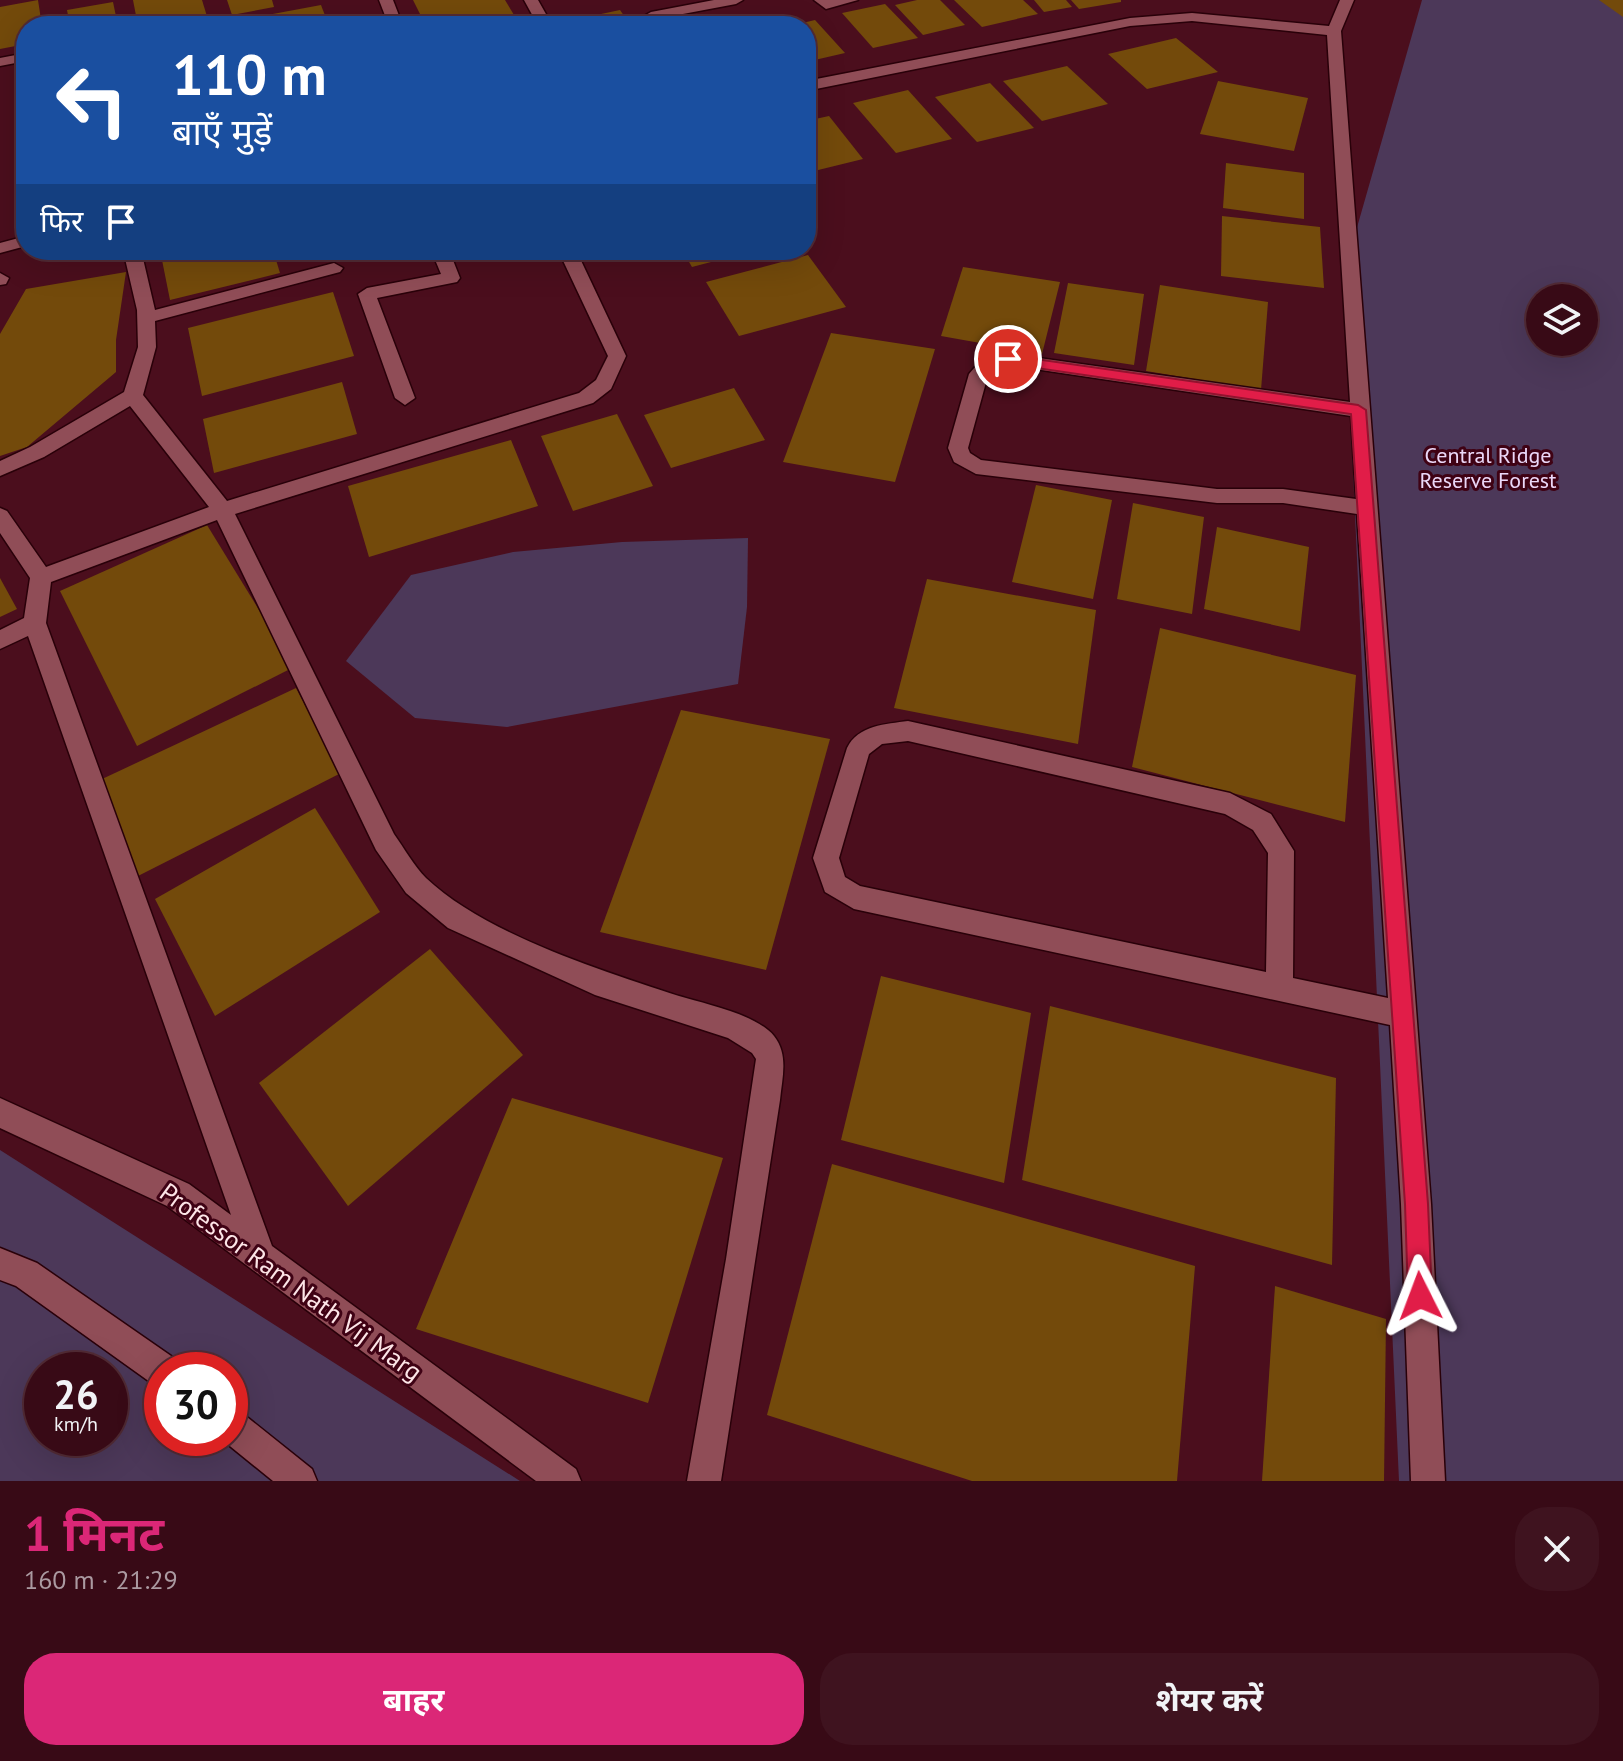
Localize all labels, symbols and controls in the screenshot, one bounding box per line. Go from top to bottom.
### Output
text: 110 m [172,38,327,110]
icon: left [40,48,144,152]
text: बाएँ मुड़ें [172,108,272,155]
icon: arrive [99,200,143,244]
text: फिर [40,201,83,240]
map controls [1526,284,1598,356]
button: layers [1526,284,1598,356]
pin [974,325,1042,393]
icon: arrive [986,337,1030,381]
park label: Central Ridge Reserve Forest [1419,441,1557,494]
street label: Professor Ram Nath Vij Marg [154,1175,429,1388]
position arrow [1378,1254,1462,1338]
speed limit sign: 30 [144,1352,248,1456]
text: 26 [53,1368,99,1420]
text: km/h [54,1411,98,1437]
text: 1 मिनट [24,1502,164,1564]
button: close [1515,1507,1599,1591]
text: 160 m · 21:29 [24,1563,178,1596]
button: बाहर [24,1653,804,1745]
button: शेयर करें [820,1653,1599,1745]

